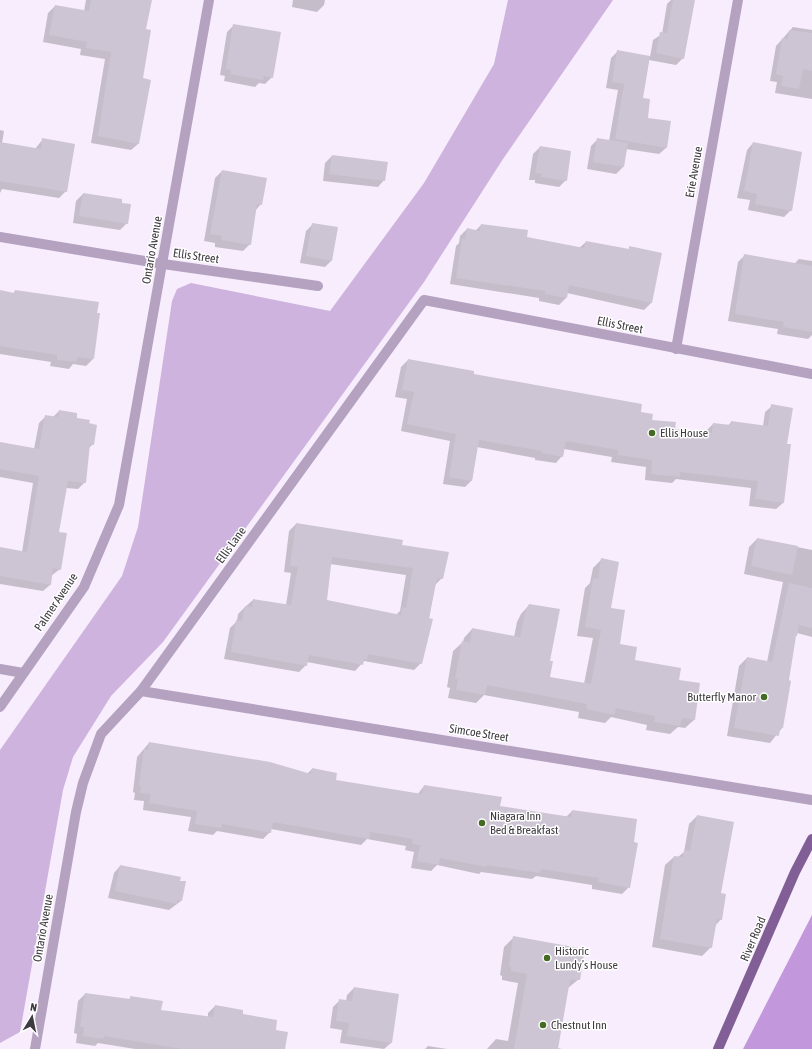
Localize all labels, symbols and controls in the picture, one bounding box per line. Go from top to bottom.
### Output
street label: Erie Avenue [683,145,705,199]
street label: Ontario Avenue [139,215,165,285]
street label: Ellis Street [172,246,221,266]
street label: Ellis Street [596,314,645,336]
place label: Ellis House [660,426,708,440]
marker: Ellis House [647,428,657,438]
street label: Ellis Lane [213,524,249,566]
street label: Palmer Avenue [31,570,81,634]
place label: Butterfly Manor [687,690,756,704]
marker: Butterfly Manor [759,692,769,702]
street label: Simcoe Street [448,721,510,745]
place label: Niagara Inn Bed & Breakfast [490,809,559,837]
marker: Niagara Inn Bed & Breakfast [477,818,487,828]
street label: Ontario Avenue [30,893,56,963]
street label: River Road [737,915,769,963]
place label: Historic Lundy’s House [555,944,618,972]
marker: Historic Lundy’s House [542,953,552,963]
north arrow [12,997,52,1037]
text: N [29,1001,38,1014]
place label: Chestnut Inn [551,1018,607,1032]
marker: Chestnut Inn [538,1020,548,1030]

